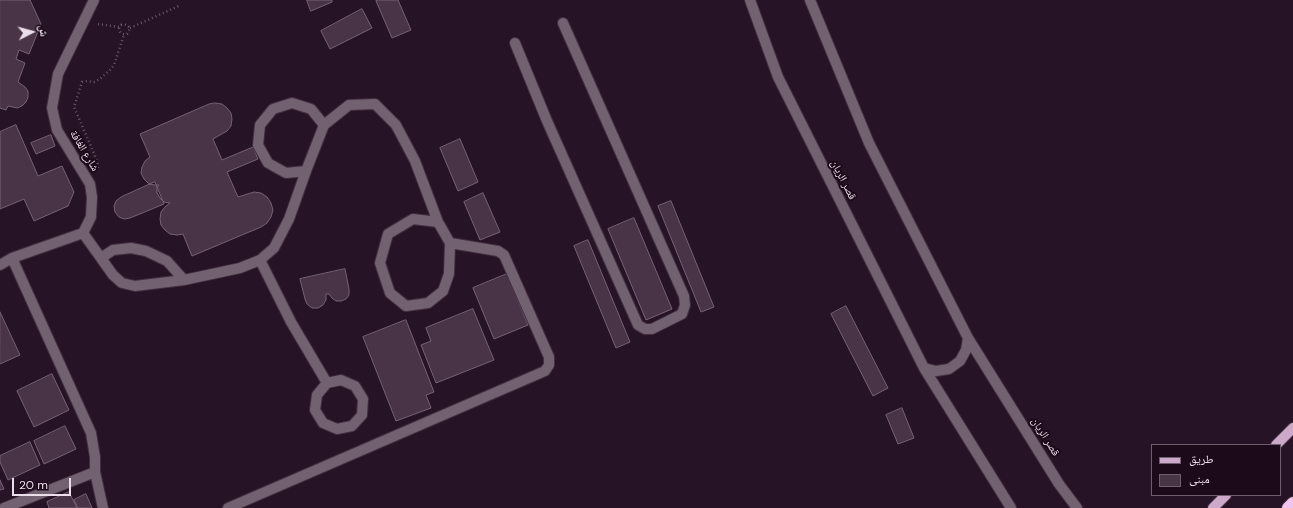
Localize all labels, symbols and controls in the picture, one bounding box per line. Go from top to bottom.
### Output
north arrow [12,12,52,52]
text: ش [36,24,52,37]
street label: شارع الغافة [67,128,101,174]
street label: قصر الريان [827,158,859,202]
street label: قصر الريان [1028,415,1062,459]
legend [1151,444,1281,496]
text: طريق [1189,451,1214,467]
scale bar [14,470,73,496]
text: مبنى [1189,471,1210,487]
text: 20 m [19,477,48,493]

